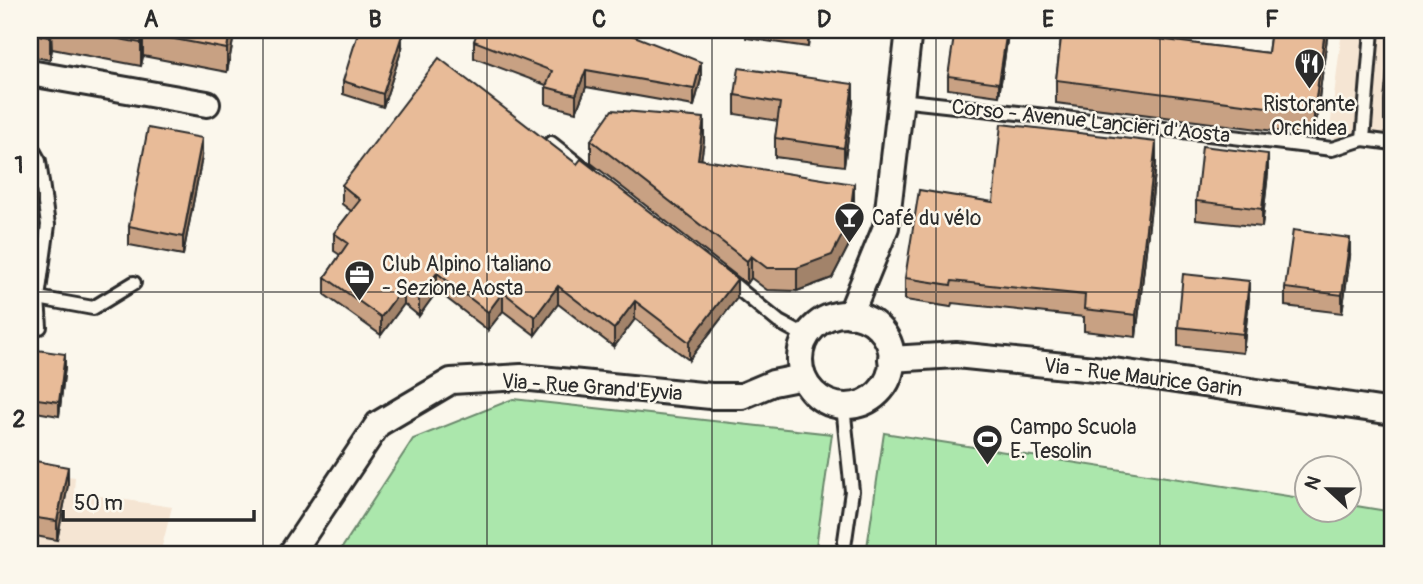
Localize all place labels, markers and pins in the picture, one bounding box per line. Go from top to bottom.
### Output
restaurant icon: Ristorante Orchidea [1292,47,1326,91]
place label: Ristorante Orchidea [1263,91,1356,142]
bar icon: Café du vélo [832,201,866,245]
place label: Café du vélo [872,205,981,232]
place label: Club Alpino Italiano - Sezione Aosta [382,251,551,302]
office icon: Club Alpino Italiano - Sezione Aosta [342,259,376,303]
place label: Campo Scuola E. Tesolin [1010,414,1137,465]
sports icon: Campo Scuola E. Tesolin [970,422,1004,466]

